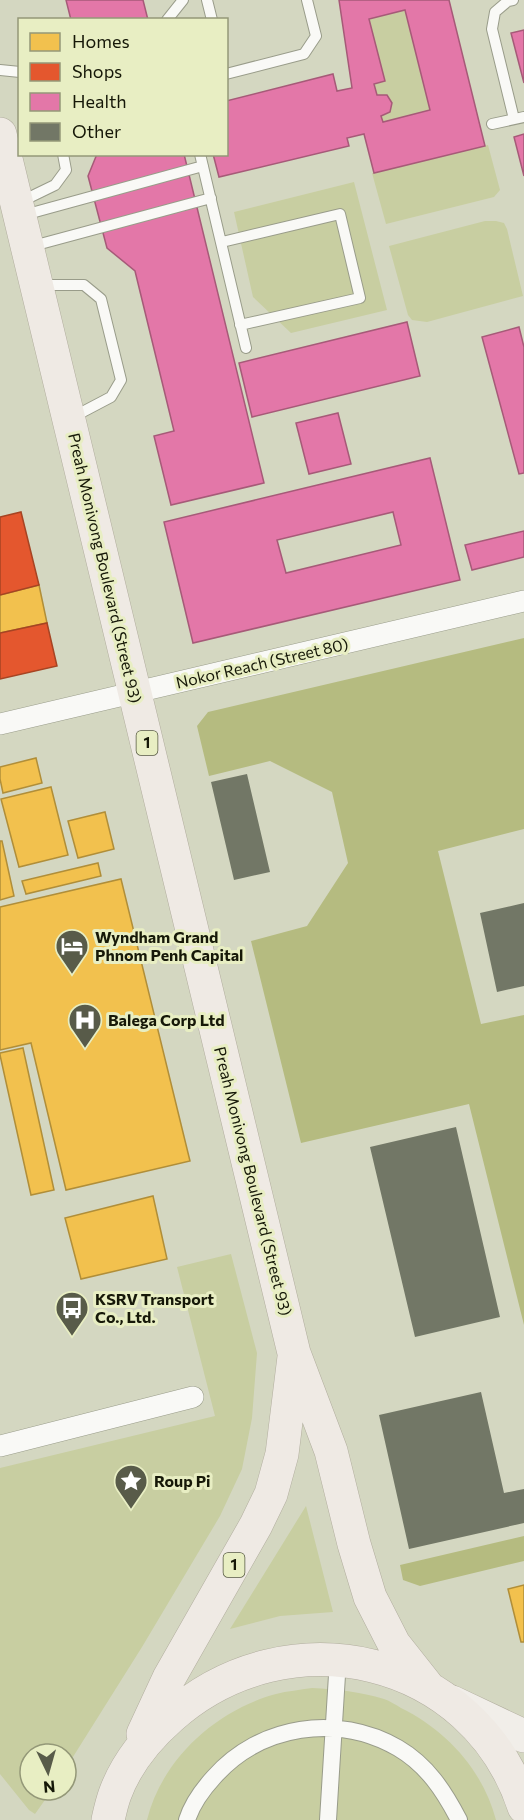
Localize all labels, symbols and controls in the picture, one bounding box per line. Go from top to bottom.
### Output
legend [18,18,228,156]
text: Homes [72,30,130,52]
text: Shops [72,60,122,82]
text: Health [72,90,127,112]
text: Other [72,120,121,142]
street label: Preah Monivong Boulevard (Street 93) [65,431,146,705]
street label: Nokor Reach (Street 80) [174,633,350,692]
road number: 1 [136,731,158,755]
place label: Wyndham Grand Phnom Penh Capital [95,927,243,964]
hotel icon: Wyndham Grand Phnom Penh Capital [54,928,90,975]
hospital icon: Balega Corp Ltd [67,1002,103,1049]
place label: Balega Corp Ltd [108,1010,225,1029]
street label: Preah Monivong Boulevard (Street 93) [211,1044,296,1317]
place label: KSRV Transport Co., Ltd. [95,1289,214,1326]
bus stop icon: KSRV Transport Co., Ltd. [54,1290,90,1337]
place icon: Roup Pi [113,1463,149,1510]
place label: Roup Pi [154,1471,211,1490]
road number: 1 [224,1553,244,1577]
north arrow [18,1742,78,1802]
text: N [43,1777,56,1797]

